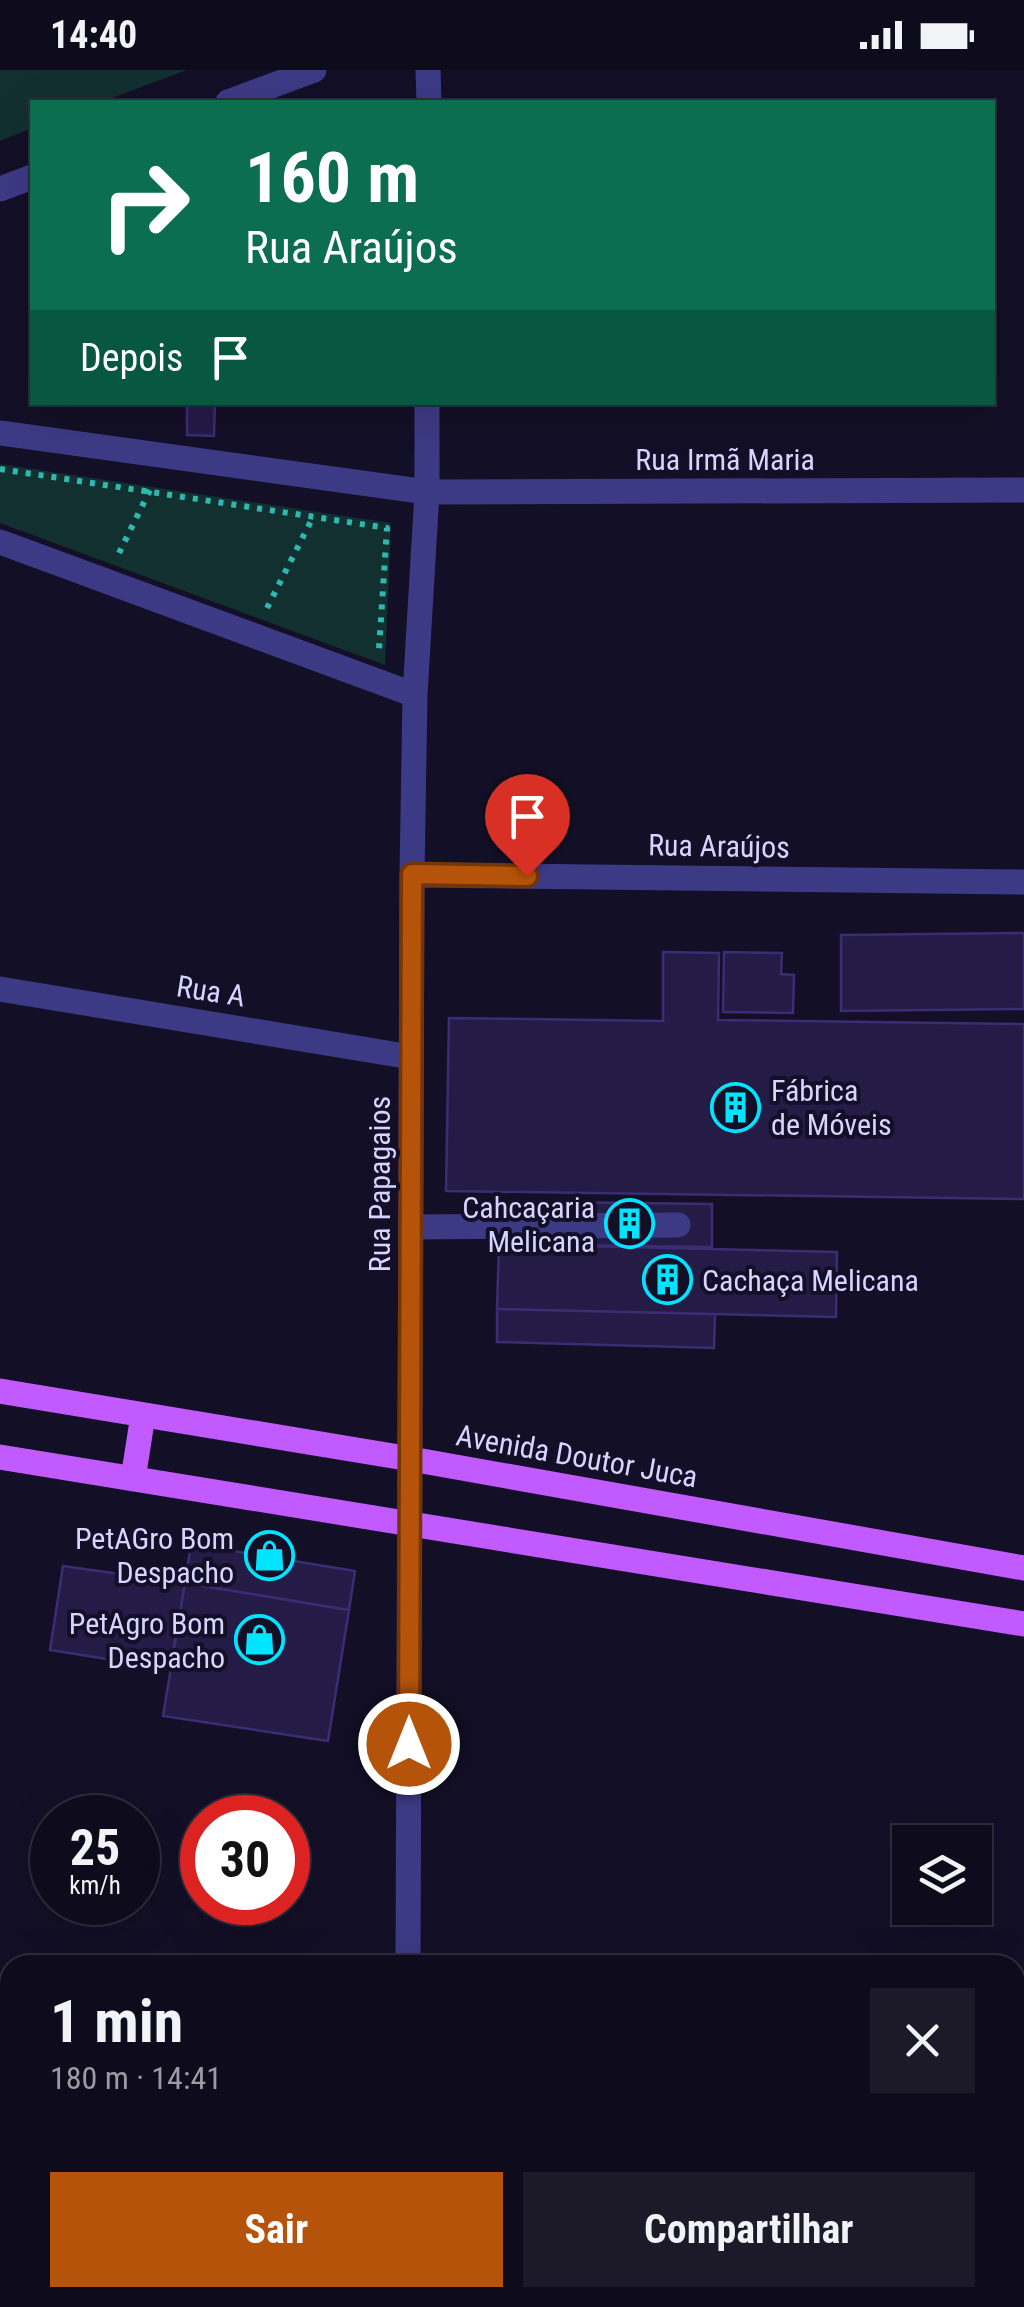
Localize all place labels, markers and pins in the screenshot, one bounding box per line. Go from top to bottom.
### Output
pin [485,774,570,877]
place label: Fábrica de Móveis [771,1073,892,1142]
building icon: Fábrica de Móveis [710,1081,762,1133]
place label: Cahcaçaria Melicana [462,1190,595,1259]
building icon: Cahcaçaria Melicana [604,1198,656,1250]
building icon: Cachaça Melicana [641,1254,693,1306]
place label: Cachaça Melicana [702,1263,919,1298]
place label: PetAGro Bom Despacho [75,1521,234,1590]
shop icon: PetAGro Bom Despacho [243,1529,295,1581]
place label: PetAgro Bom Despacho [69,1606,225,1675]
shop icon: PetAgro Bom Despacho [234,1614,286,1666]

